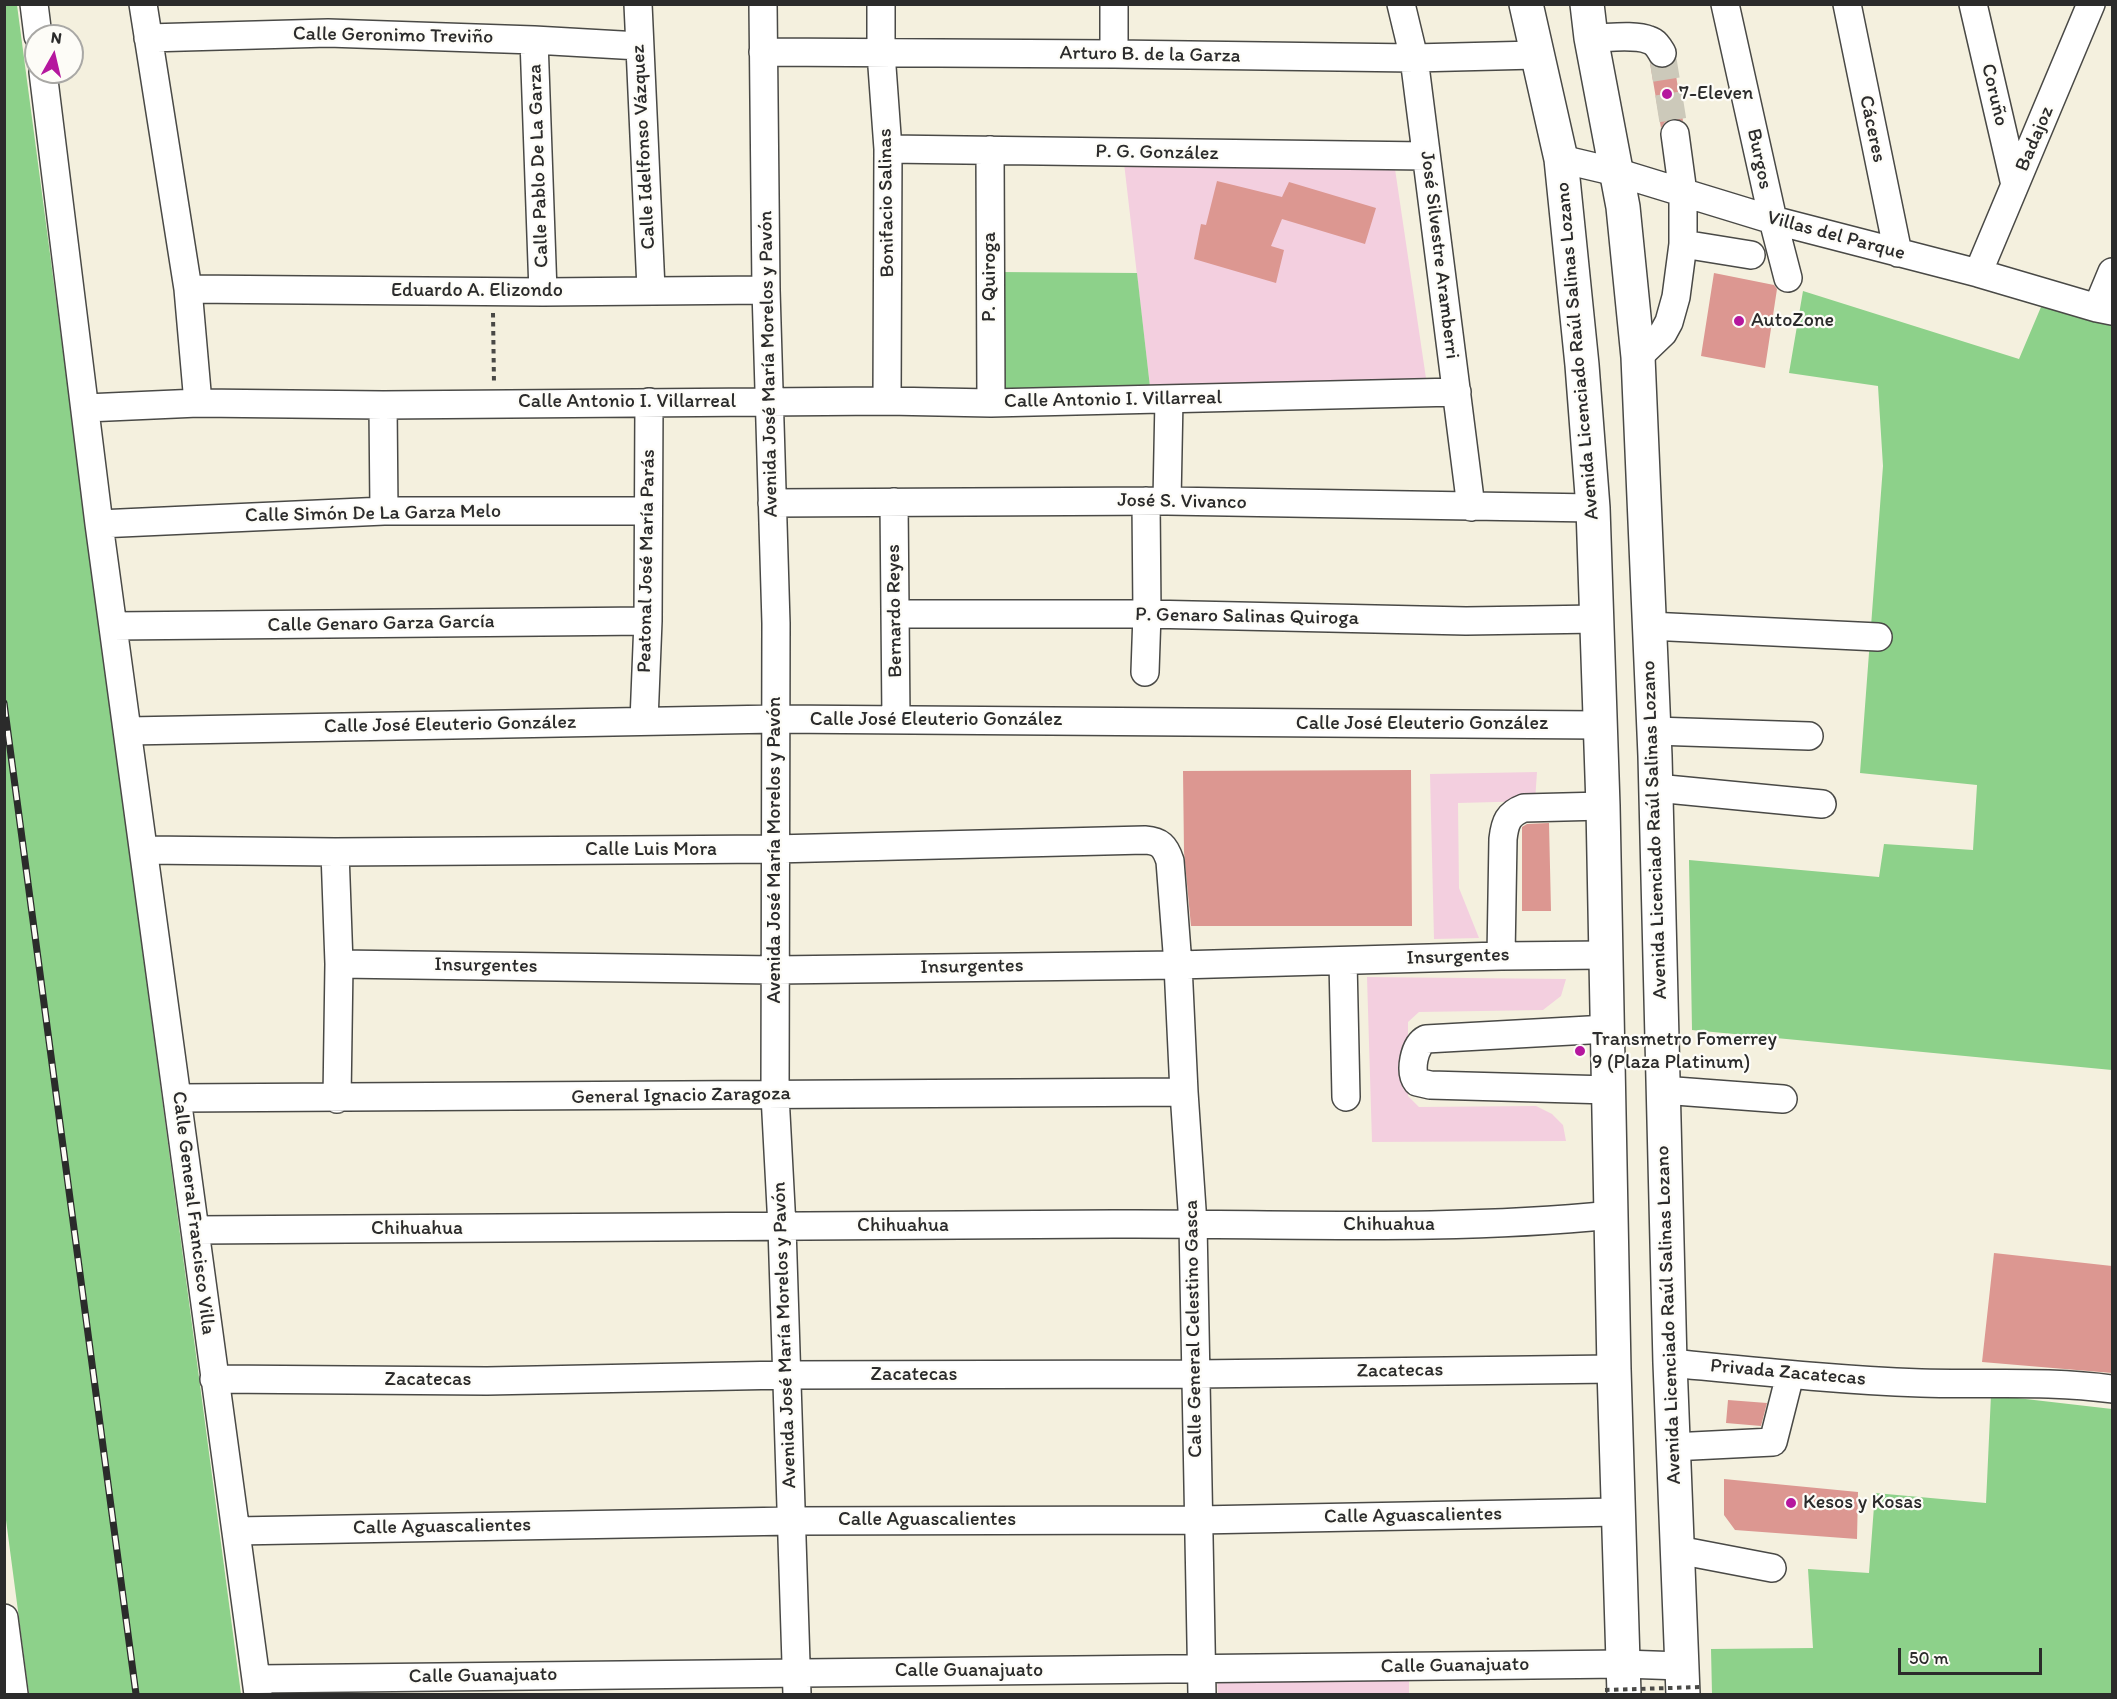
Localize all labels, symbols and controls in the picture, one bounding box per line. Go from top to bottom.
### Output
street label: Calle Geronimo Treviño [293,22,493,50]
north arrow [24,24,84,84]
text: N [50,28,63,48]
street label: Arturo B. de la Garza [1059,41,1241,69]
street label: Calle Idelfonso Vázquez [627,44,661,250]
street label: Coruño [1975,61,2013,129]
street label: Calle Pablo De La Garza [523,64,555,268]
place label: 7-Eleven [1679,82,1753,106]
marker: 7-Eleven [1660,87,1674,101]
street label: Cáceres [1853,93,1891,165]
street label: Badajoz [2011,103,2059,175]
street label: Burgos [1741,127,1777,191]
street label: Bonifacio Salinas [874,128,900,278]
street label: P. G. González [1095,140,1219,166]
street label: José Silvestre Aramberri [1414,150,1464,360]
street label: Avenida Licenciado Raúl Salinas Lozano [1551,181,1605,521]
street label: Villas del Parque [1764,206,1908,266]
street label: Avenida José María Morelos y Pavón [754,210,784,518]
street label: P. Quiroga [978,232,1002,322]
street label: Eduardo A. Elizondo [391,279,563,303]
place label: AutoZone [1751,309,1834,333]
marker: AutoZone [1732,314,1746,328]
street label: Calle Antonio I. Villarreal [1004,386,1222,414]
street label: Calle Antonio I. Villarreal [518,390,736,414]
street label: Peatonal José María Parás [633,449,661,673]
street label: José S. Vivanco [1117,489,1247,515]
street label: Calle Simón De La Garza Melo [245,500,501,528]
street label: Bernardo Reyes [882,544,908,678]
street label: P. Genaro Salinas Quiroga [1135,603,1359,631]
street label: Calle Genaro Garza García [267,610,495,638]
street label: Avenida Licenciado Raúl Salinas Lozano [1637,660,1673,1000]
street label: Avenida José María Morelos y Pavón [763,697,787,1003]
street label: Calle José Eleuterio González [810,708,1062,732]
street label: Calle José Eleuterio González [324,711,576,739]
street label: Calle José Eleuterio González [1296,712,1548,736]
street label: Calle Luis Mora [585,838,717,862]
street label: Insurgentes [1406,943,1510,971]
street label: Insurgentes [434,953,538,979]
street label: Insurgentes [920,954,1024,980]
place label: Transmetro Fomerrey 9 (Plaza Platinum) [1592,1028,1777,1075]
marker: Transmetro Fomerrey 9 (Plaza Platinum) [1573,1044,1587,1058]
street label: General Ignacio Zaragoza [571,1082,791,1110]
street label: Calle General Francisco Villa [166,1090,220,1336]
street label: Avenida Licenciado Raúl Salinas Lozano [1651,1145,1687,1485]
street label: Avenida José María Morelos y Pavón [768,1181,802,1489]
street label: Calle General Celestino Gasca [1180,1200,1208,1458]
street label: Chihuahua [1343,1213,1435,1237]
street label: Chihuahua [857,1214,949,1238]
street label: Chihuahua [371,1217,463,1241]
street label: Privada Zacatecas [1709,1354,1867,1392]
street label: Zacatecas [1356,1358,1444,1384]
street label: Zacatecas [871,1363,957,1387]
street label: Zacatecas [385,1368,471,1392]
place label: Kesos y Kosas [1803,1491,1922,1515]
marker: Kesos y Kosas [1784,1496,1798,1510]
street label: Calle Aguascalientes [1324,1502,1502,1530]
street label: Calle Aguascalientes [838,1508,1016,1532]
street label: Calle Aguascalientes [353,1513,531,1541]
scale bar [1901,1636,2045,1674]
text: 50 m [1909,1647,1949,1669]
street label: Calle Guanajuato [1381,1653,1529,1679]
street label: Calle Guanajuato [895,1659,1043,1683]
street label: Calle Guanajuato [409,1663,557,1689]

